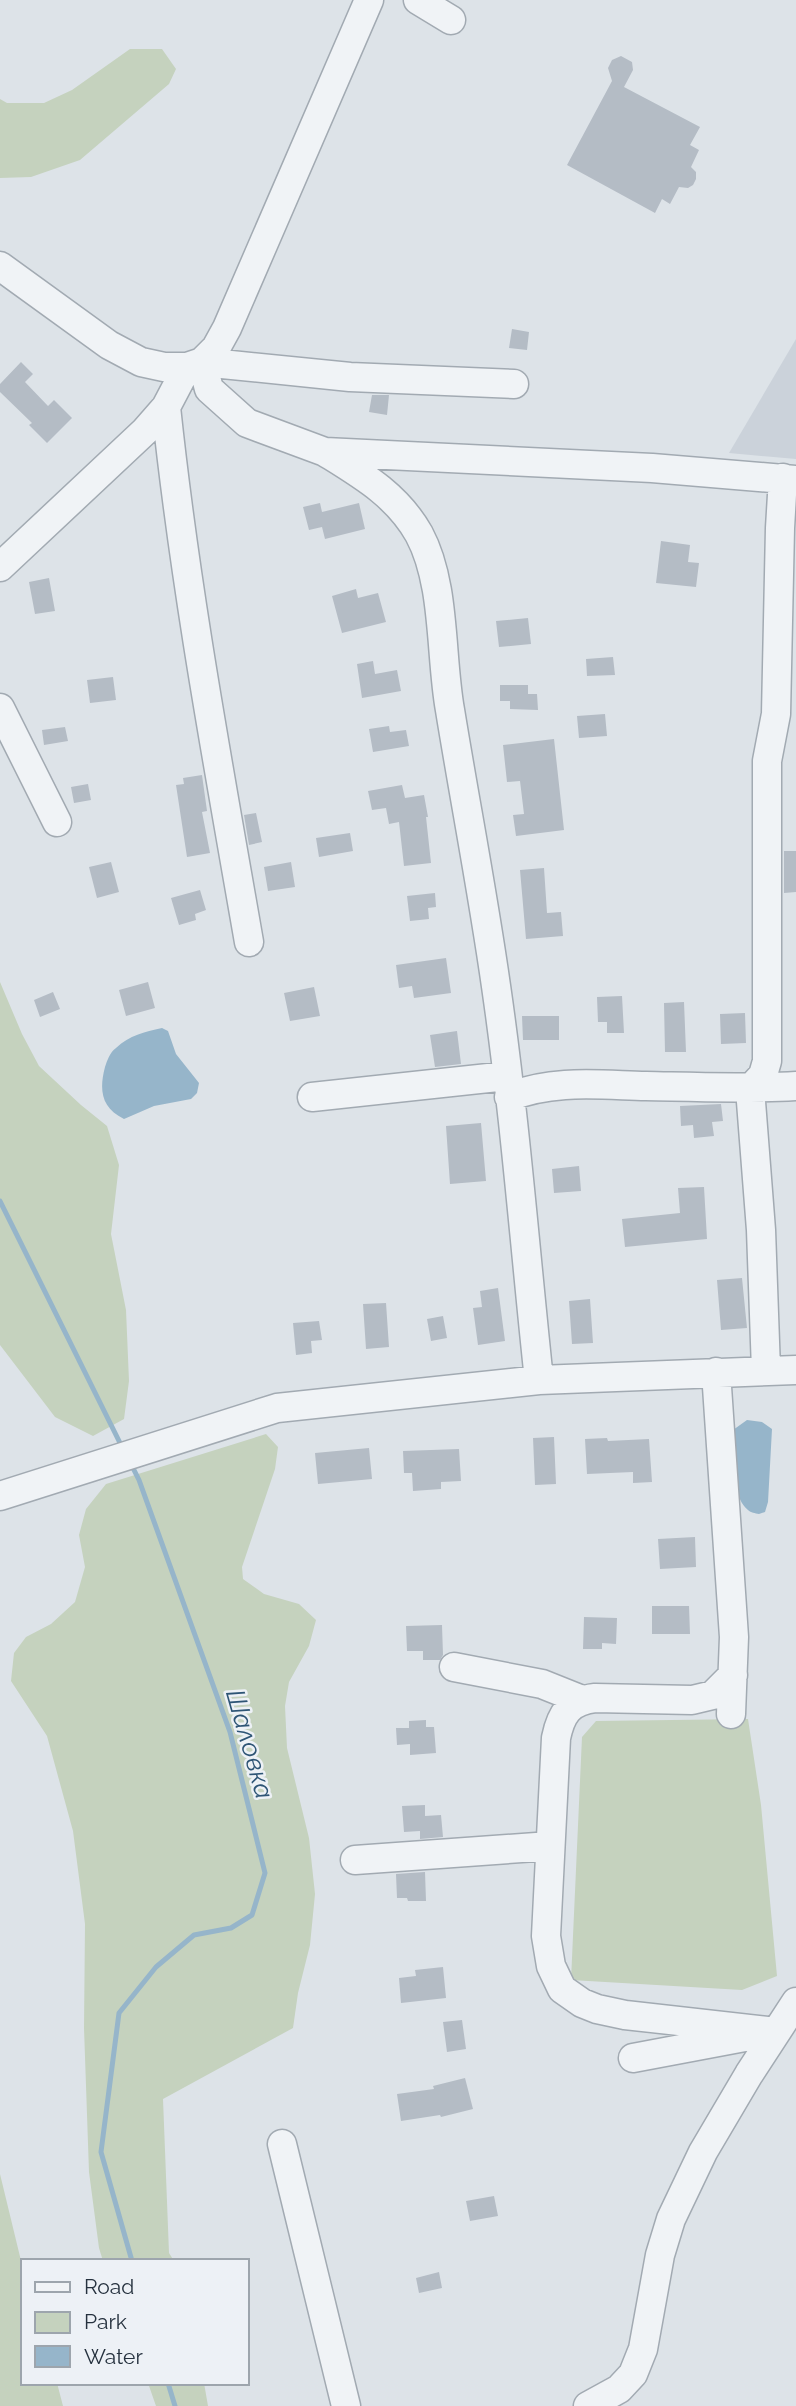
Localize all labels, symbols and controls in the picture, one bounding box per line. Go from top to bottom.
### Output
water label: Шаловка [220,1686,280,1802]
legend [21,2259,248,2385]
text: Road [84,2274,134,2299]
text: Park [84,2309,127,2334]
text: Water [84,2344,143,2369]

